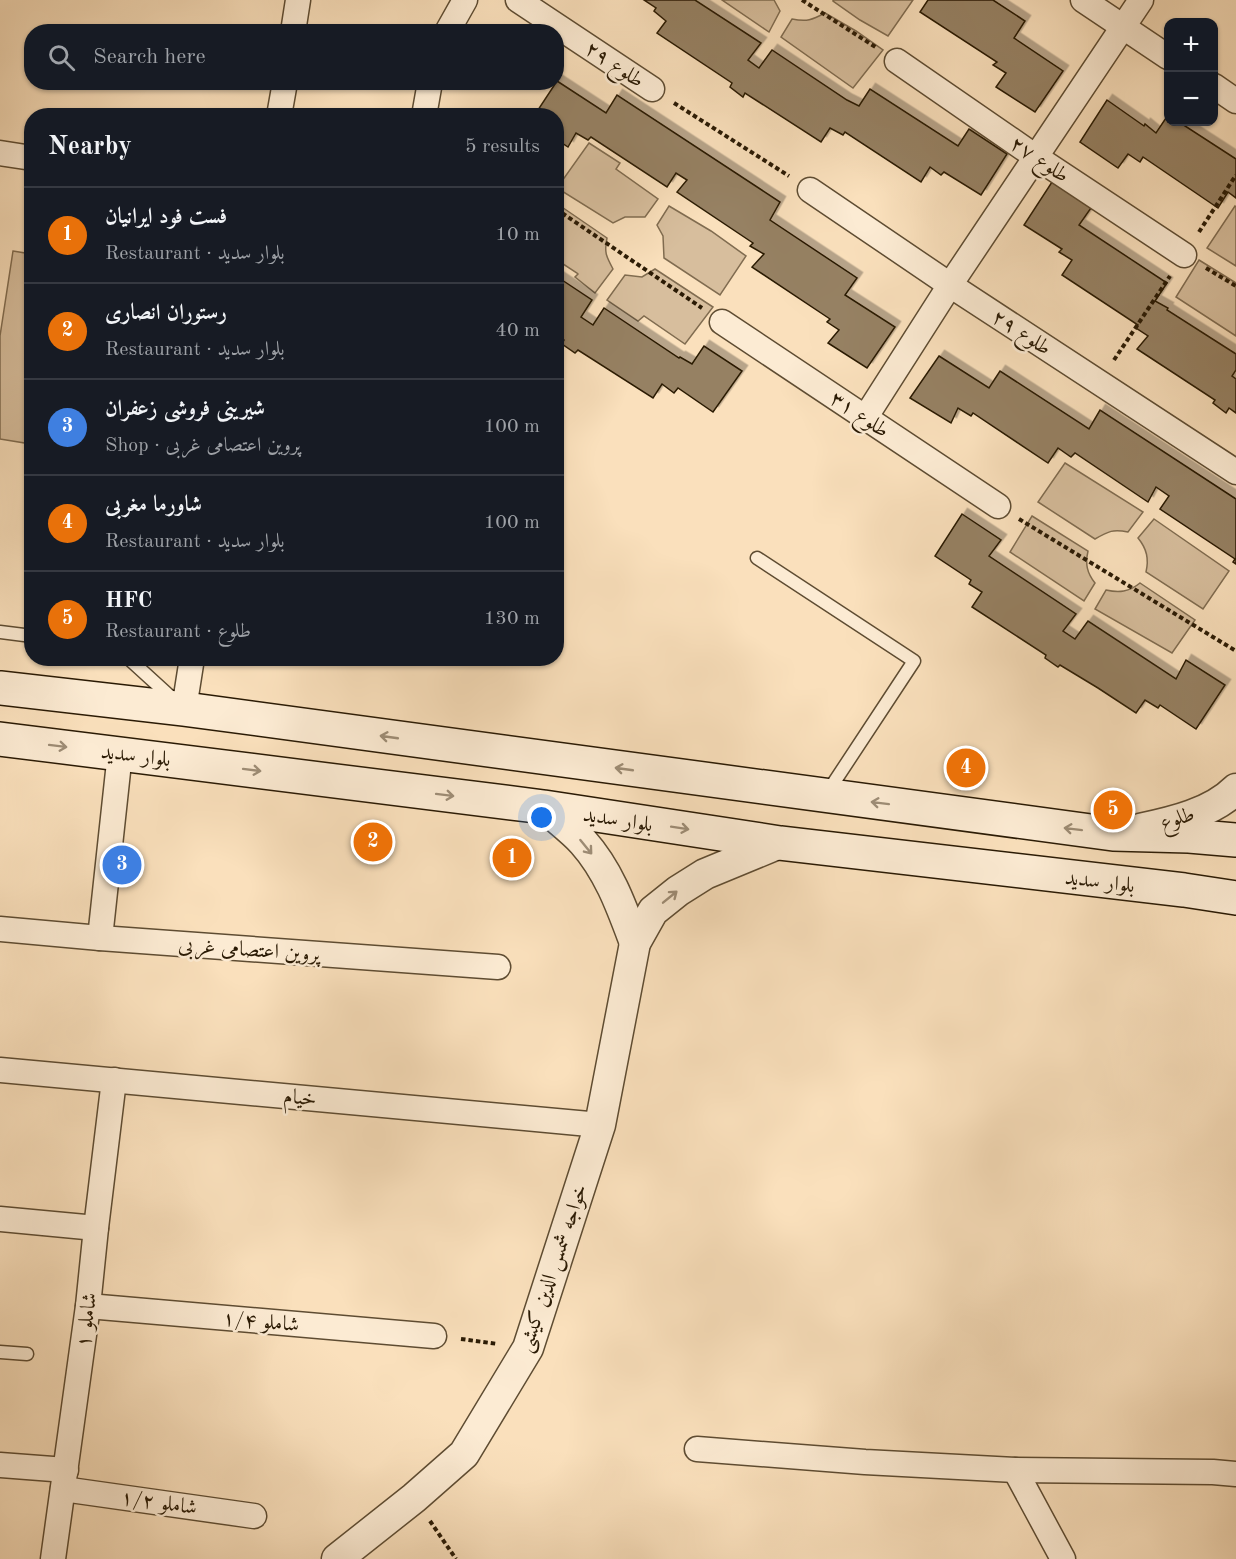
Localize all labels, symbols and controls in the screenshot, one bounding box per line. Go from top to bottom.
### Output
map controls [1164,18,1218,126]
button: + [1164,18,1218,72]
search box [24,24,564,90]
street label: طلوع ۲۹ [578,38,647,97]
icon: search [45,41,78,74]
text: Search here [93,46,206,68]
button: − [1164,72,1218,126]
street label: طلوع ۲۷ [1003,133,1072,192]
text: Nearby [48,134,132,160]
text: 5 results [465,137,540,157]
text: فست فود ایرانیان [105,206,227,228]
text: 1 [62,225,73,245]
text: 10 m [495,225,540,245]
text: Restaurant · بلوار سدید [105,244,284,264]
text: رستوران انصاری [105,302,227,324]
street label: طلوع ۲۹ [985,307,1054,365]
text: 2 [62,321,73,341]
text: 40 m [495,321,540,341]
text: Restaurant · بلوار سدید [105,340,284,360]
street label: طلوع ۳۱ [823,388,892,447]
text: شیرینی فروشی زعفران [105,398,265,420]
text: 3 [62,417,73,437]
text: 100 m [484,417,540,437]
text: Shop · پروین اعتصامی غربی [105,436,300,456]
text: شاورما مغربی [105,494,202,516]
text: 4 [62,513,73,533]
text: 100 m [484,513,540,533]
text: Restaurant · بلوار سدید [105,532,284,552]
text: HFC [105,590,152,612]
text: 5 [62,609,73,629]
text: 130 m [484,609,540,629]
text: Restaurant · طلوع [105,622,251,642]
one-way arrow [380,731,400,742]
one-way arrow [48,740,68,751]
street label: بلوار سدید [100,742,172,772]
pin: 4 [946,746,986,790]
one-way arrow [615,763,634,774]
one-way arrow [241,764,261,775]
pin: 5 [1094,788,1132,832]
one-way arrow [435,789,454,800]
one-way arrow [870,798,890,809]
your location [527,803,556,832]
street label: طلوع [1157,804,1199,841]
street label: بلوار سدید [581,805,654,837]
pin: 2 [354,820,392,864]
one-way arrow [669,823,689,834]
one-way arrow [1064,823,1083,834]
pin: 1 [492,836,532,880]
one-way arrow [580,839,593,855]
pin: 3 [102,842,142,888]
street label: بلوار سدید [1064,868,1136,898]
one-way arrow [662,891,678,904]
street label: پروین اعتصامی غربی [177,935,323,969]
street label: خیام [282,1087,317,1116]
street label: خواجه شمس الدين كيشی [515,1182,595,1356]
street label: شاملو ۱ [74,1292,102,1349]
street label: شاملو ۱/۴ [222,1309,300,1337]
street label: شاملو ۱/۲ [119,1488,198,1520]

